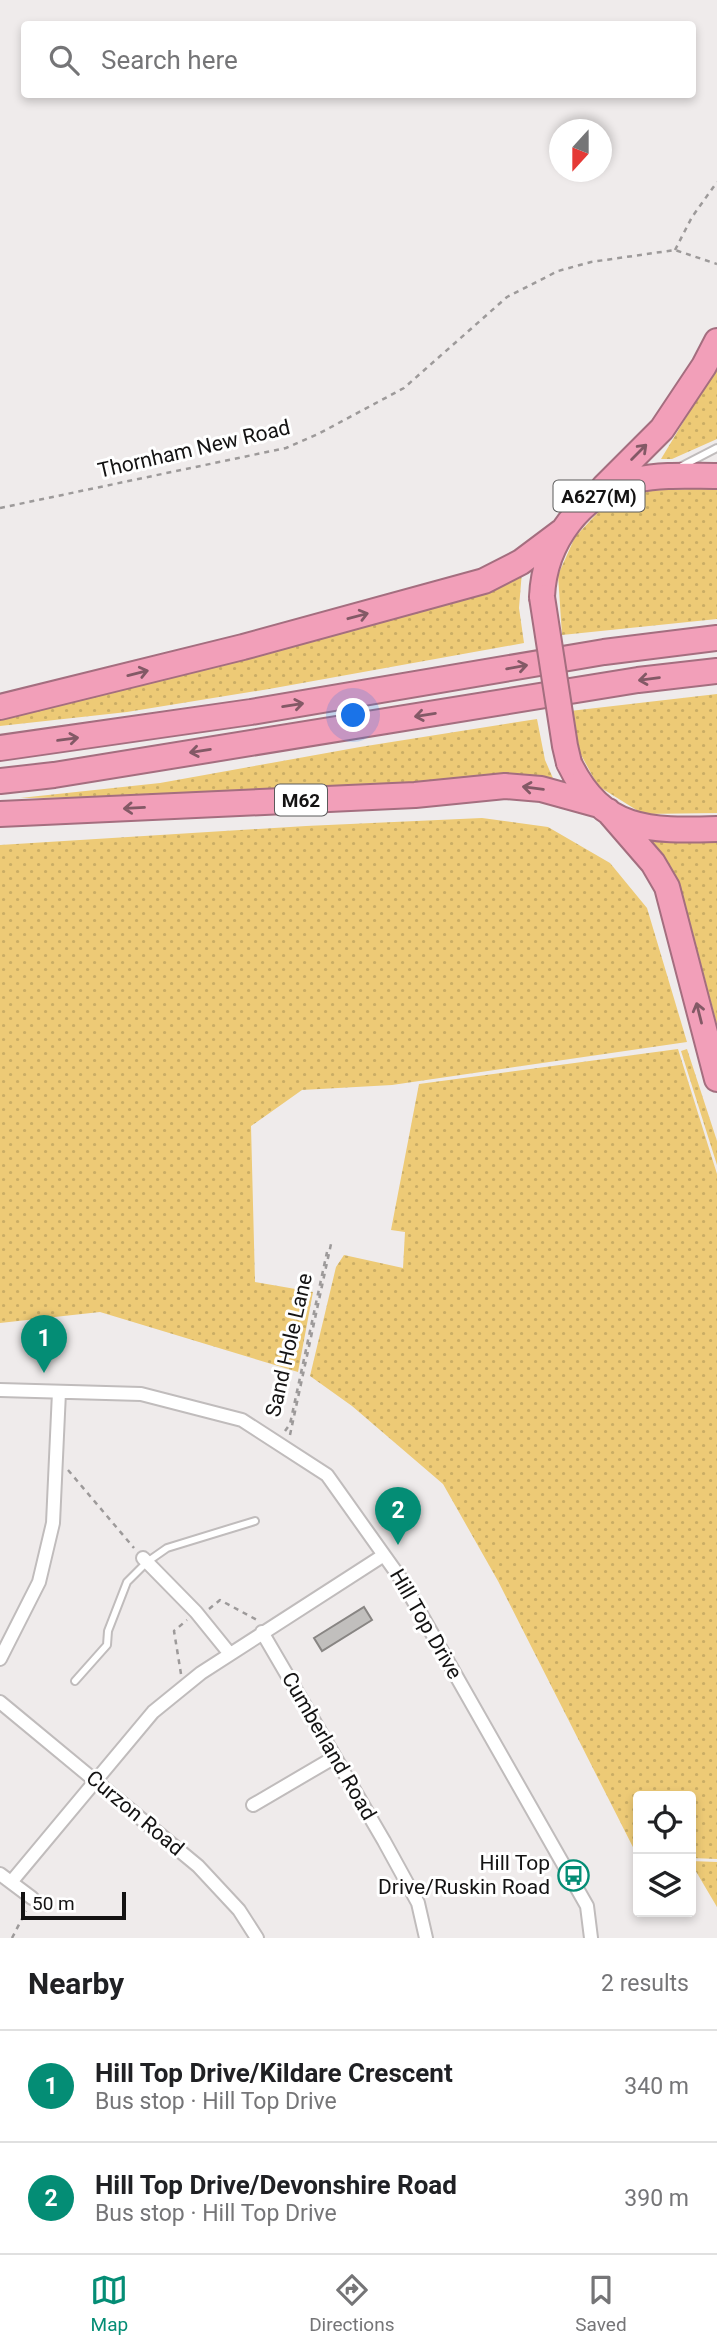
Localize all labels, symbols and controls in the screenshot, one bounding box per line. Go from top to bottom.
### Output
search box [21,21,696,98]
icon: search [45,41,83,79]
text: Search here [101,45,238,75]
north arrow [549,119,612,182]
street label: Thornham New Road [95,415,293,483]
one-way arrow [631,444,648,461]
road number: A627(M) [554,481,644,512]
one-way arrow [347,608,369,621]
one-way arrow [505,660,528,673]
one-way arrow [126,666,149,679]
one-way arrow [638,672,661,685]
one-way arrow [281,698,304,711]
your location [336,698,370,732]
one-way arrow [414,709,436,722]
one-way arrow [56,732,79,745]
one-way arrow [189,745,212,758]
one-way arrow [522,782,544,795]
road number: M62 [275,785,327,816]
one-way arrow [123,801,146,814]
one-way arrow [692,1002,705,1025]
street label: Sand Hole Lane [261,1271,317,1419]
pin: 1 [21,1315,67,1373]
pin: 2 [375,1487,421,1545]
street label: Hill Top Drive [385,1565,467,1683]
street label: Cumberland Road [277,1668,381,1824]
street label: Curzon Road [81,1765,189,1861]
map controls [633,1791,696,1917]
button: locate [633,1791,696,1854]
place label: Hill Top Drive/Ruskin Road [378,1851,550,1899]
button: layers [633,1854,696,1917]
bus stop icon: Hill Top Drive/Ruskin Road [556,1858,590,1892]
scale bar [21,1889,126,1921]
text: 50 m [32,1892,75,1915]
text: Nearby [28,1966,124,2001]
text: 2 results [601,1970,689,1997]
text: Hill Top Drive/Kildare Crescent [95,2058,453,2088]
text: 1 [44,2073,58,2100]
text: 340 m [624,2073,689,2100]
text: Bus stop · Hill Top Drive [95,2088,337,2115]
text: Hill Top Drive/Devonshire Road [95,2170,457,2200]
text: 2 [44,2185,58,2212]
text: 390 m [624,2185,689,2212]
text: Bus stop · Hill Top Drive [95,2200,337,2227]
tab: Map [90,2271,128,2336]
tab: Directions [309,2271,394,2336]
tab: Saved [575,2271,627,2336]

